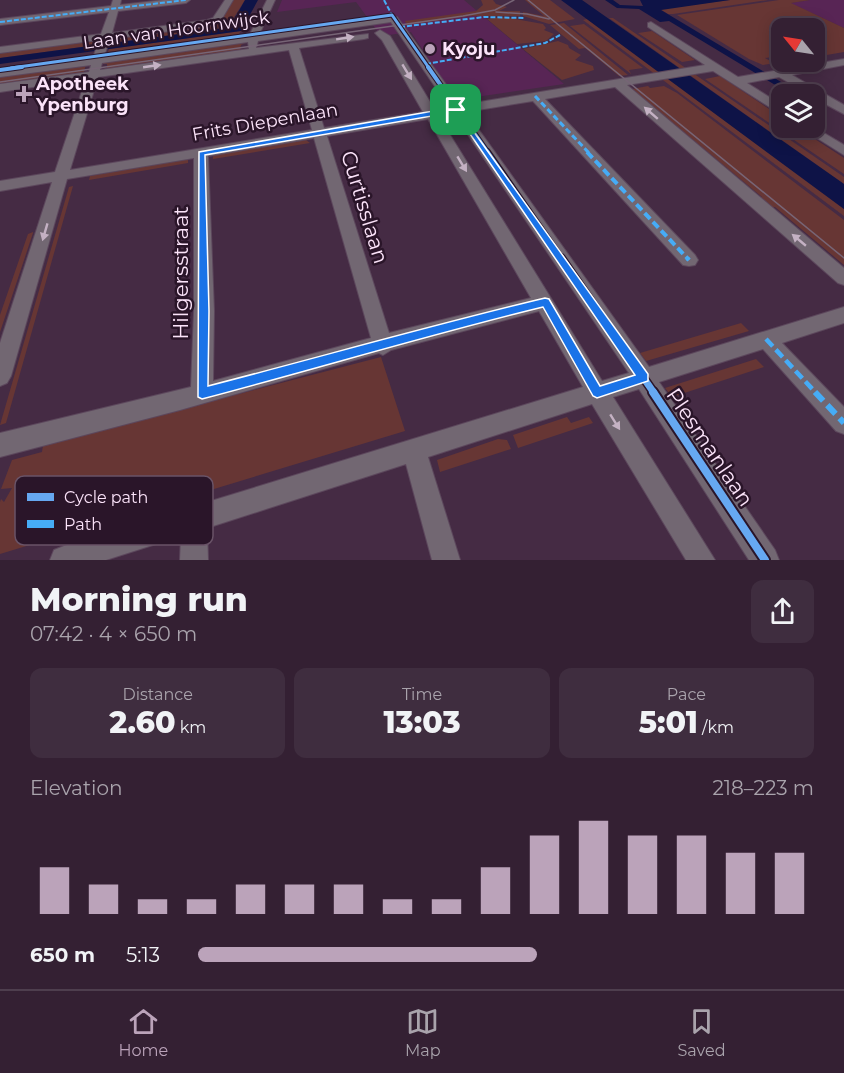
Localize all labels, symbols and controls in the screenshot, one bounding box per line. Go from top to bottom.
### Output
street label: Laan van Hoornwijck [81,6,271,54]
north arrow [771,18,825,72]
map controls [771,18,825,138]
one-way arrow [336,34,355,43]
place label: Kyoju [442,38,495,60]
marker: Kyoju [423,42,437,56]
one-way arrow [143,62,162,71]
one-way arrow [402,64,413,80]
place label: Apotheek Ypenburg [35,73,129,116]
pin [430,84,481,135]
button: layers [771,84,825,138]
marker: Apotheek Ypenburg [17,87,31,101]
icon: arrive [439,93,472,126]
street label: Frits Diepenlaan [190,98,340,146]
one-way arrow [644,106,659,120]
street label: Curtisslaan [336,148,394,266]
one-way arrow [457,156,467,173]
street label: Hilgersstraat [168,206,193,340]
one-way arrow [39,223,49,241]
one-way arrow [792,234,807,247]
street label: Plesmanlaan [661,383,759,511]
one-way arrow [610,414,621,430]
legend [15,476,213,545]
text: Cycle path [64,488,148,507]
text: Path [64,515,102,534]
text: Morning run [30,579,248,619]
button: share [751,580,814,643]
text: 07:42 · 4 × 650 m [30,622,197,646]
text: Distance [123,685,193,704]
text: Time [402,685,442,704]
text: Pace [667,685,706,704]
text: 2.60 [109,704,176,741]
text: 13:03 [383,704,461,741]
text: 5:01 [639,704,698,741]
text: km [176,718,206,737]
text: /km [698,718,734,737]
text: Elevation [30,776,122,800]
text: 218–223 m [712,776,814,800]
text: 650 m [30,943,95,967]
text: 5:13 [126,943,160,967]
tab: Home [118,1005,168,1060]
tab: Map [405,1005,441,1060]
tab: Saved [677,1005,726,1060]

